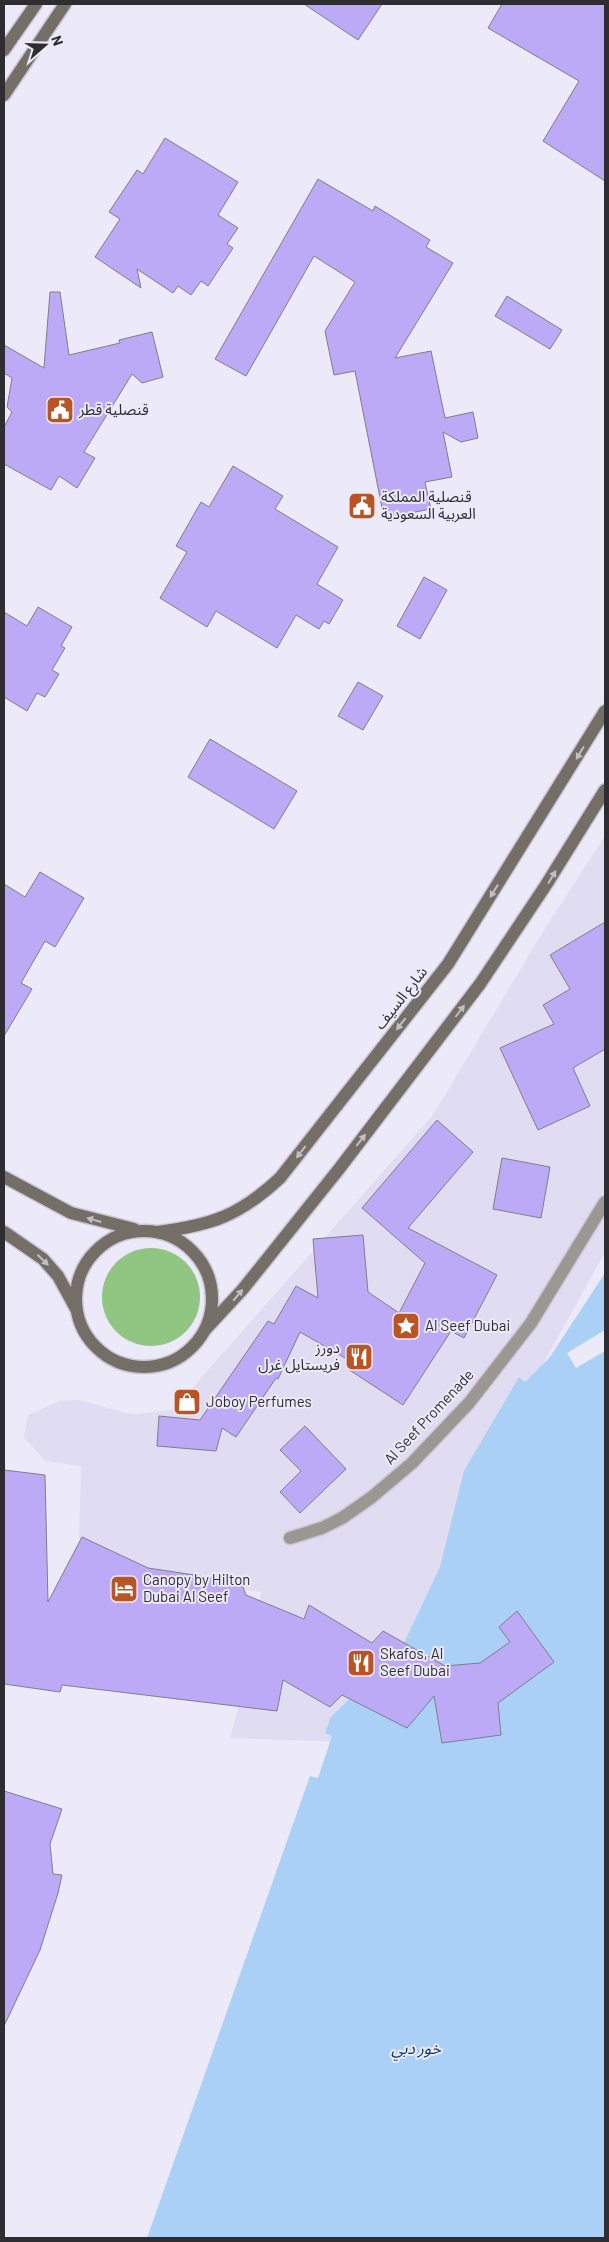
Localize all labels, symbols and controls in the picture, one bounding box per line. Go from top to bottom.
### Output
north arrow [20,20,70,70]
text: N [48,33,67,48]
public building icon: قنصلية قطر [45,395,75,425]
place label: قنصلية قطر [78,400,149,419]
place label: قنصلية المملكة العربية السعودية [381,487,476,523]
public building icon: قنصلية المملكة العربية السعودية [347,491,377,521]
one-way arrow [575,747,584,760]
one-way arrow [547,870,556,883]
one-way arrow [490,885,499,898]
street label: شارع السيف [370,962,434,1035]
one-way arrow [455,1004,465,1018]
one-way arrow [396,1018,407,1031]
one-way arrow [356,1133,366,1147]
one-way arrow [295,1145,306,1158]
one-way arrow [87,1215,102,1223]
one-way arrow [37,1254,49,1266]
one-way arrow [232,1289,244,1301]
place icon: Al Seef Dubai [391,1311,421,1341]
place label: Al Seef Dubai [425,1316,510,1334]
place label: دورز فريستايل غرل [258,1338,340,1374]
restaurant icon: دورز فريستايل غرل [344,1342,374,1372]
street label: Al Seef Promenade [380,1365,477,1468]
shop icon: Joboy Perfumes [172,1387,202,1417]
place label: Joboy Perfumes [206,1392,312,1410]
place label: Canopy by Hilton Dubai Al Seef [143,1570,250,1605]
hotel icon: Canopy by Hilton Dubai Al Seef [109,1574,139,1604]
place label: Skafos, Al Seef Dubai [380,1644,450,1679]
restaurant icon: Skafos, Al Seef Dubai [346,1648,376,1678]
water label: خور دبي [391,2038,441,2062]

